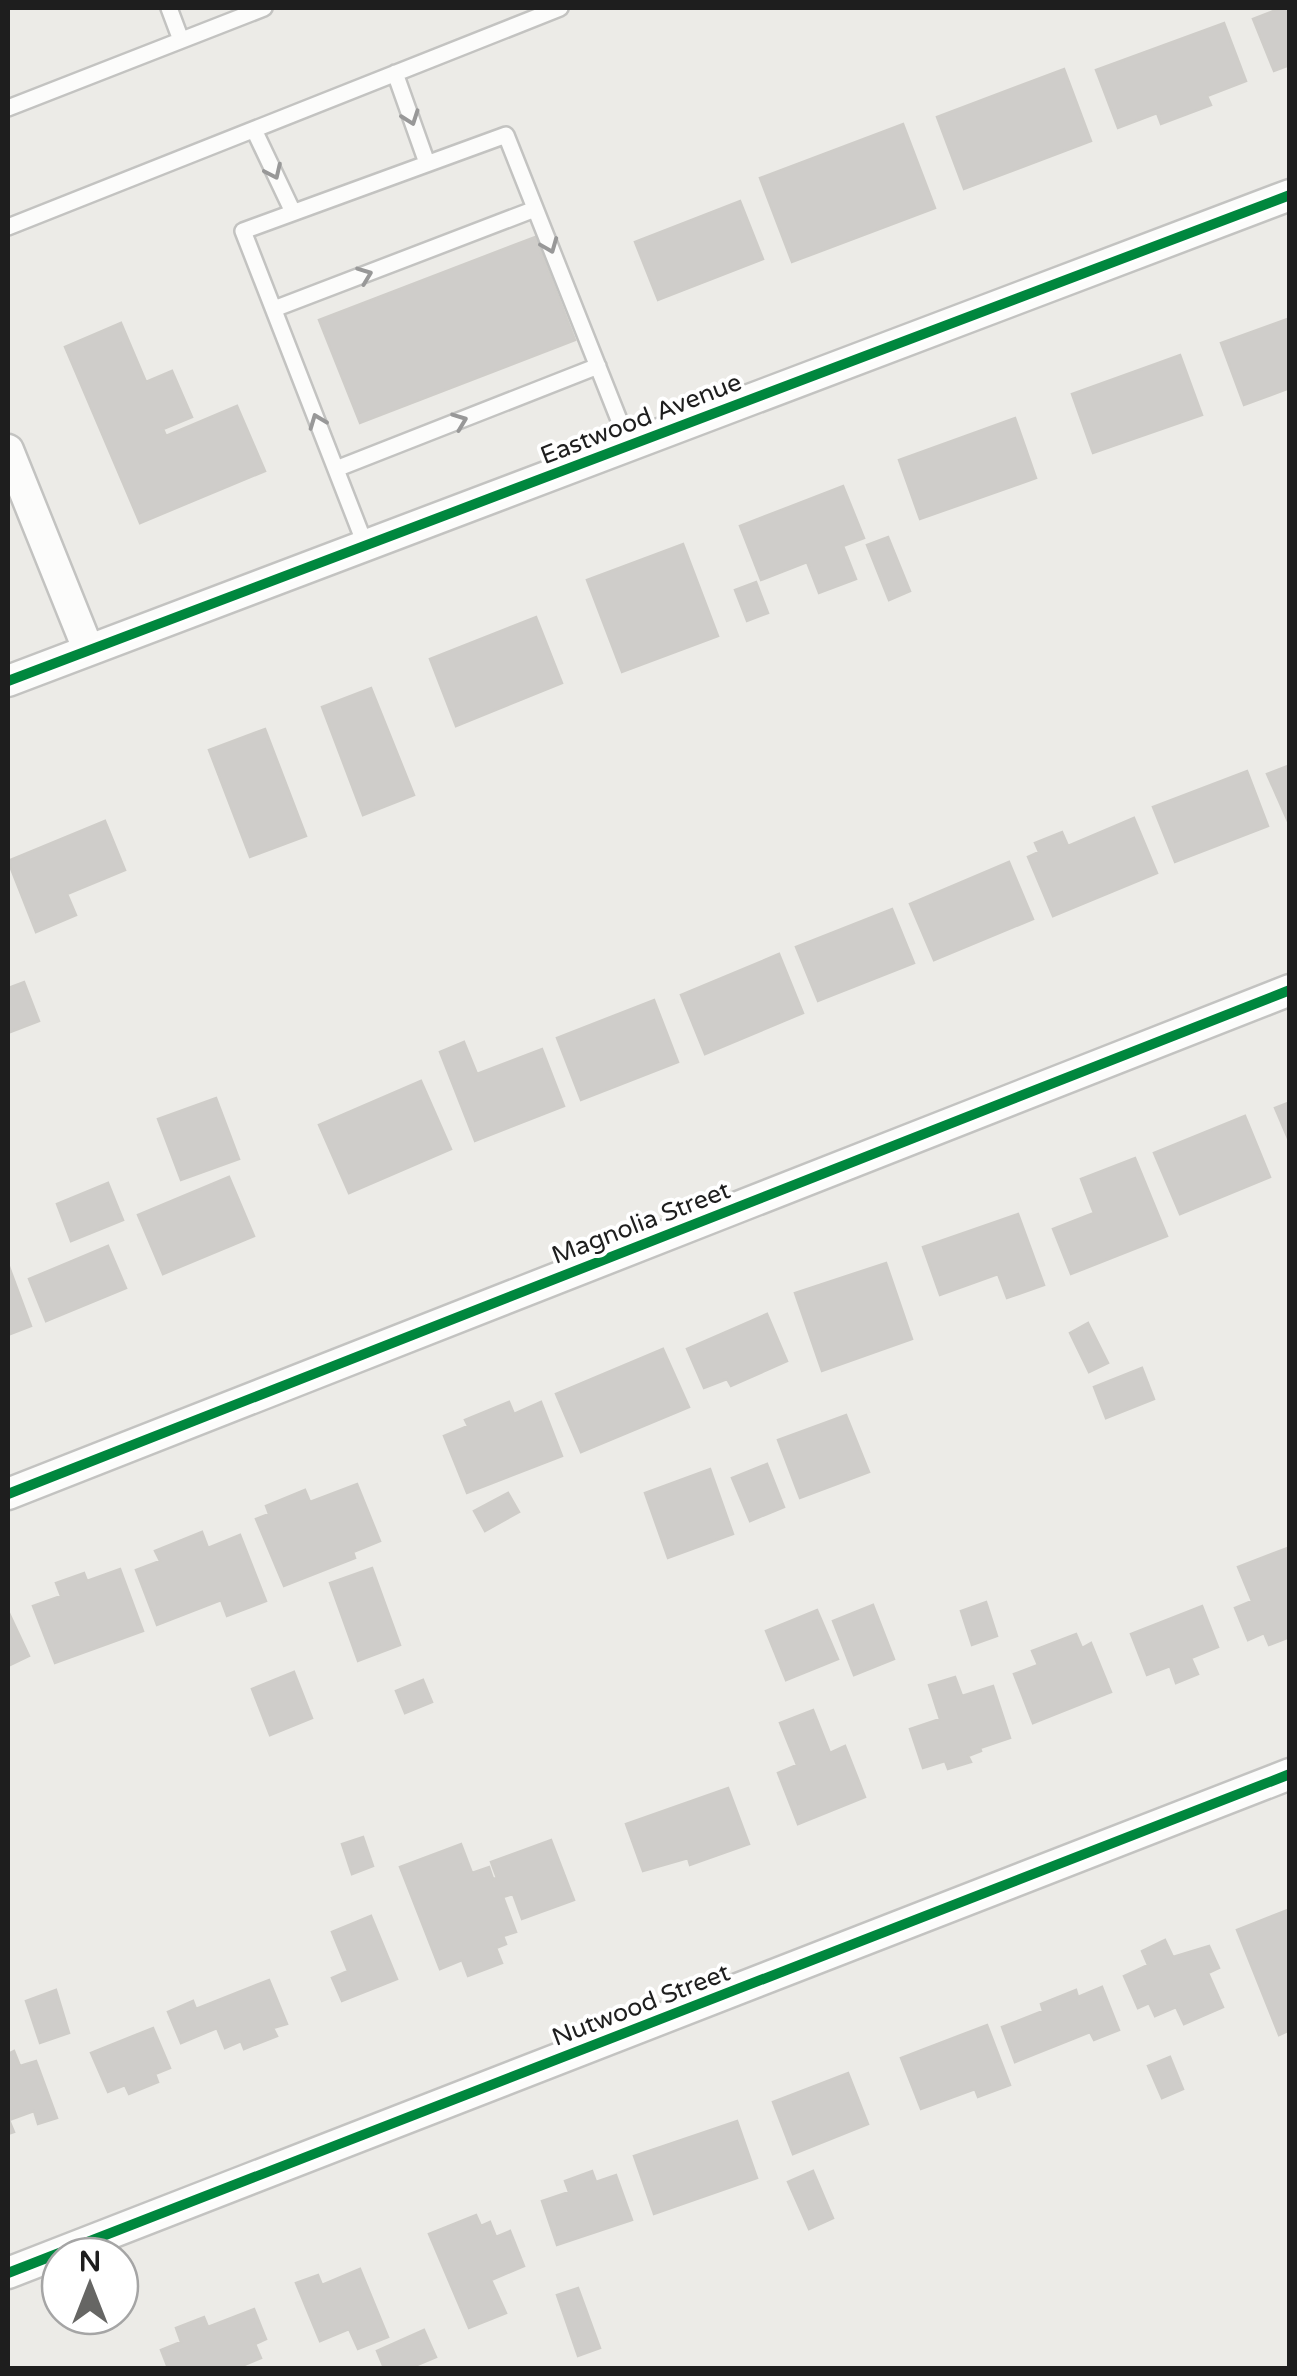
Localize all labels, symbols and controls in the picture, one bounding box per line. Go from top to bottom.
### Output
one-way arrow [399,109,420,126]
one-way arrow [262,162,282,180]
one-way arrow [538,237,558,254]
one-way arrow [355,266,373,286]
street label: Eastwood Avenue [536,367,746,471]
one-way arrow [450,412,467,432]
one-way arrow [309,413,329,430]
street label: Magnolia Street [547,1175,735,1271]
street label: Nutwood Street [548,1957,735,2053]
north arrow [40,2236,140,2336]
text: N [79,2245,101,2279]

